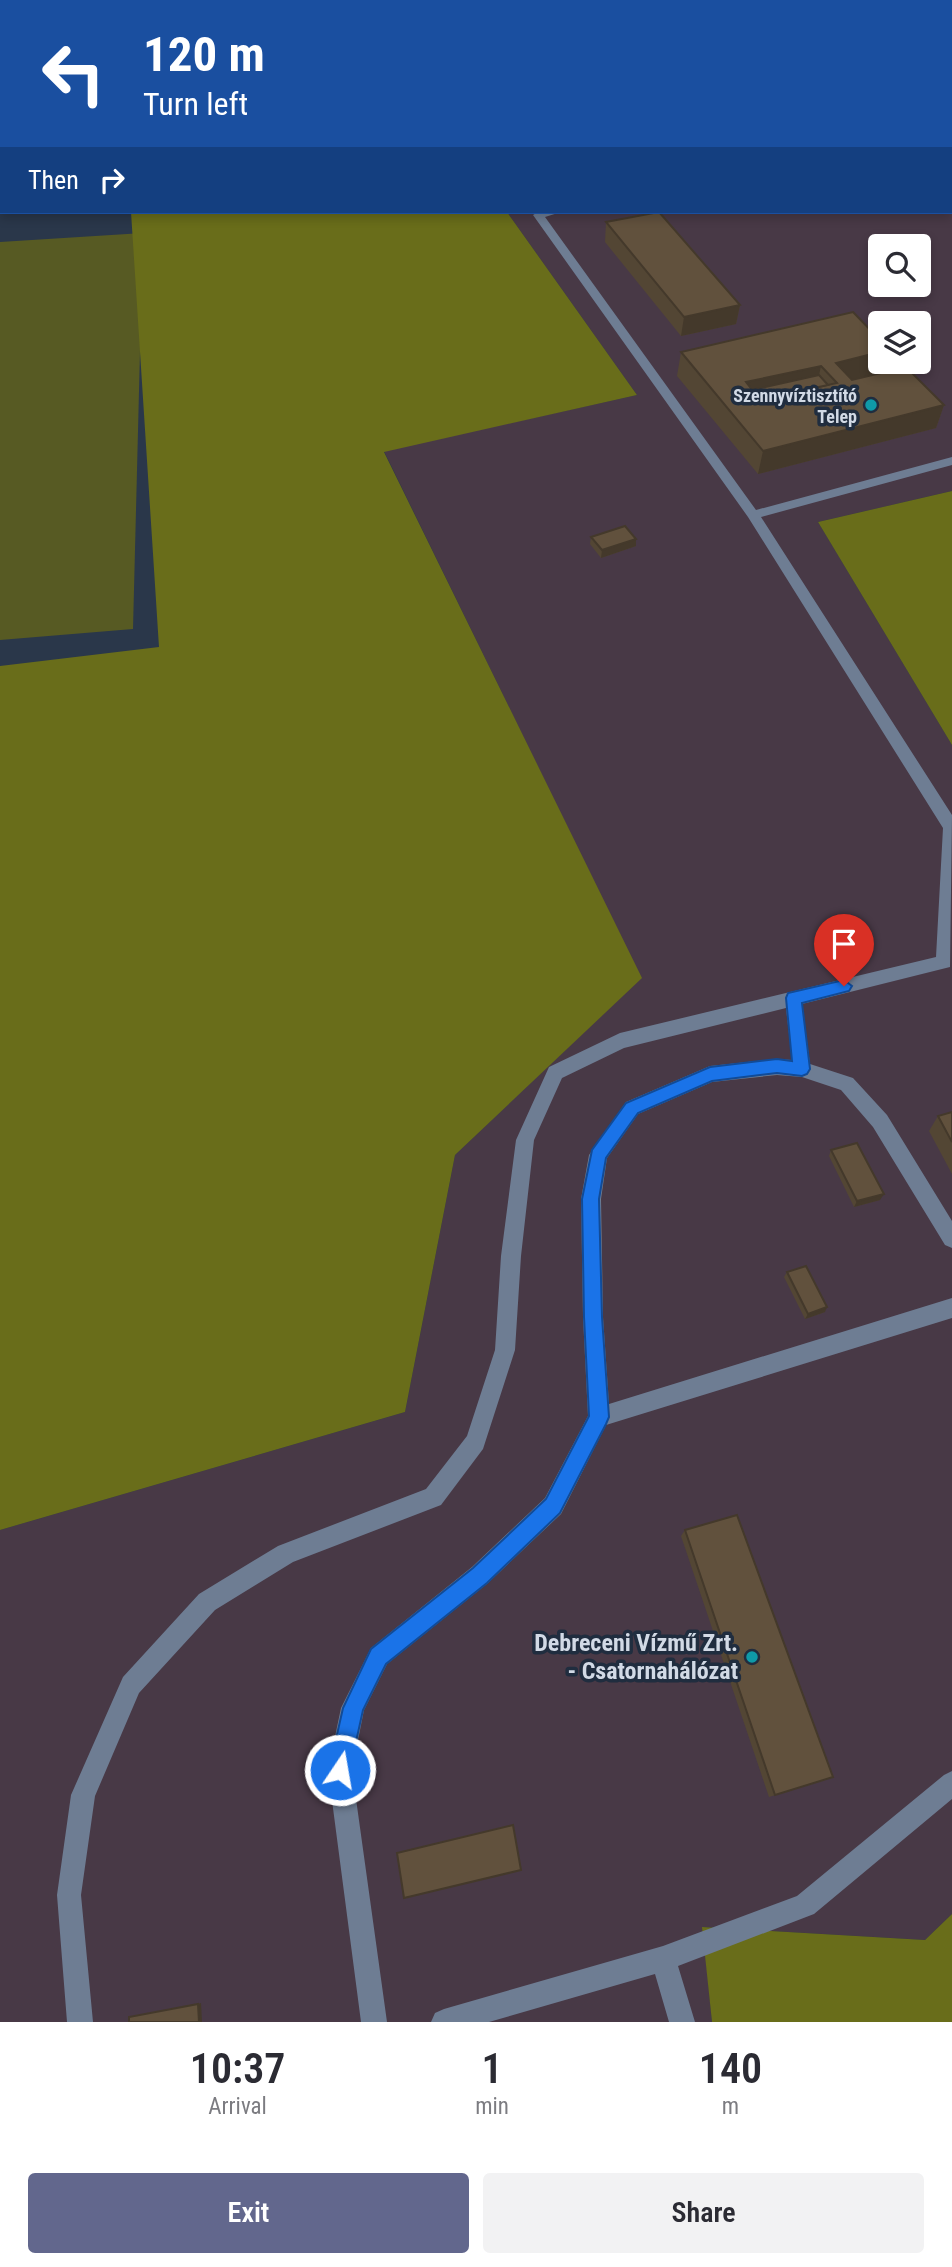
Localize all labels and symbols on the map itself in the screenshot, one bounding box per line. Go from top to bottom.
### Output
place label: Szennyvíztisztító Telep [733,385,857,427]
marker: Szennyvíztisztító Telep [863,397,879,413]
pin [814,914,874,986]
place label: Debreceni Vízmű Zrt. - Csatornahálózat [534,1629,738,1685]
marker: Debreceni Vízmű Zrt. - Csatornahálózat [744,1649,760,1665]
position arrow [303,1733,377,1807]

